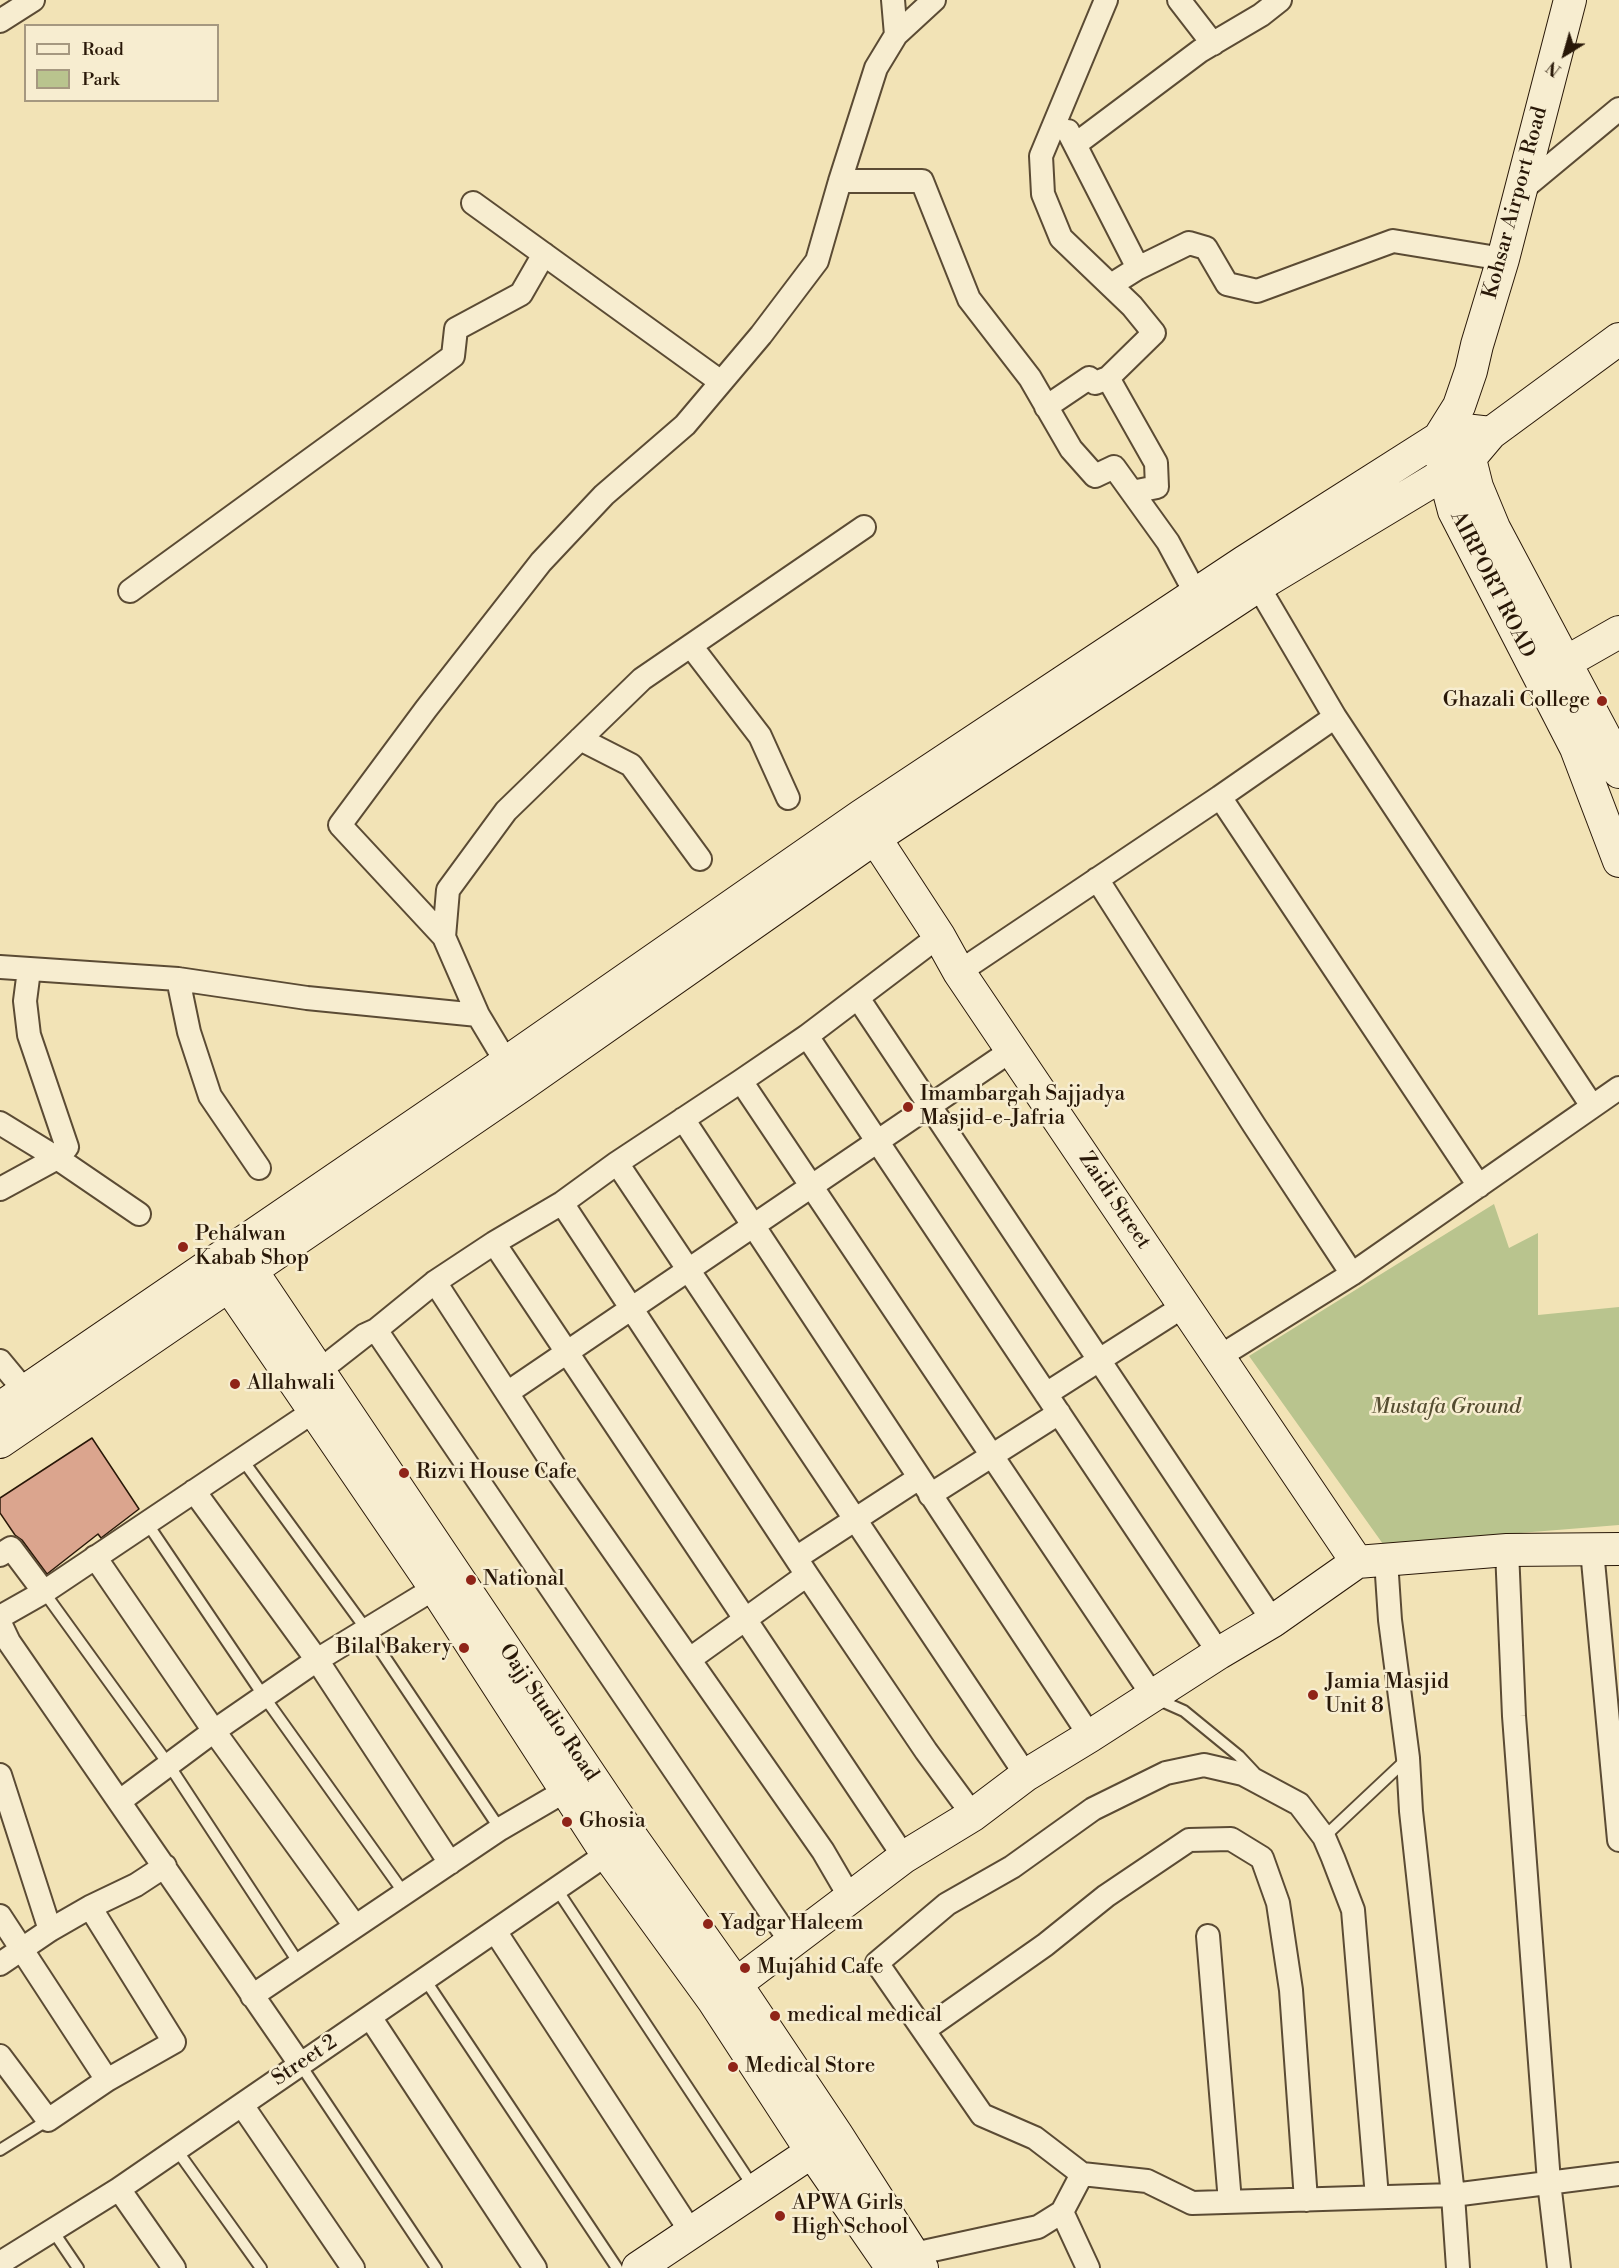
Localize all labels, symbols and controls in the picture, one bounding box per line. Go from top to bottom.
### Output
legend [24,24,219,102]
north arrow [1535,24,1595,84]
text: Road [82,38,124,61]
text: N [1543,57,1565,80]
text: Park [82,68,119,91]
street label: Kohsar Airport Road [1478,104,1554,302]
street label: AIRPORT ROAD [1444,507,1540,663]
place label: Ghazali College [1443,688,1590,714]
marker: Ghazali College [1595,694,1609,708]
place label: Imambargah Sajjadya Masjid-e-Jafria [920,1082,1125,1132]
marker: Imambargah Sajjadya Masjid-e-Jafria [901,1100,915,1114]
street label: Zaidi Street [1072,1148,1156,1254]
place label: Pehalwan Kabab Shop [195,1222,309,1272]
marker: Pehalwan Kabab Shop [176,1240,190,1254]
place label: Allahwali [247,1371,335,1397]
marker: Allahwali [228,1377,242,1391]
park label: Mustafa Ground [1371,1395,1521,1421]
place label: Rizvi House Cafe [416,1460,577,1486]
marker: Rizvi House Cafe [397,1466,411,1480]
place label: National [483,1567,564,1593]
marker: National [464,1573,478,1587]
place label: Bilal Bakery [336,1635,452,1661]
street label: Oajj Studio Road [493,1640,603,1786]
marker: Bilal Bakery [457,1641,471,1655]
place label: Jamia Masjid Unit 8 [1325,1670,1449,1720]
marker: Jamia Masjid Unit 8 [1306,1688,1320,1702]
place label: Ghosia [579,1809,646,1835]
marker: Ghosia [560,1815,574,1829]
place label: Yadgar Haleem [720,1911,863,1937]
marker: Yadgar Haleem [701,1917,715,1931]
place label: Mujahid Cafe [757,1955,884,1981]
marker: Mujahid Cafe [738,1961,752,1975]
place label: medical medical [787,2003,942,2029]
marker: medical medical [768,2009,782,2023]
street label: Street 2 [268,2030,342,2092]
place label: Medical Store [745,2054,875,2080]
marker: Medical Store [726,2060,740,2074]
place label: APWA Girls High School [792,2191,908,2241]
marker: APWA Girls High School [773,2209,787,2223]

